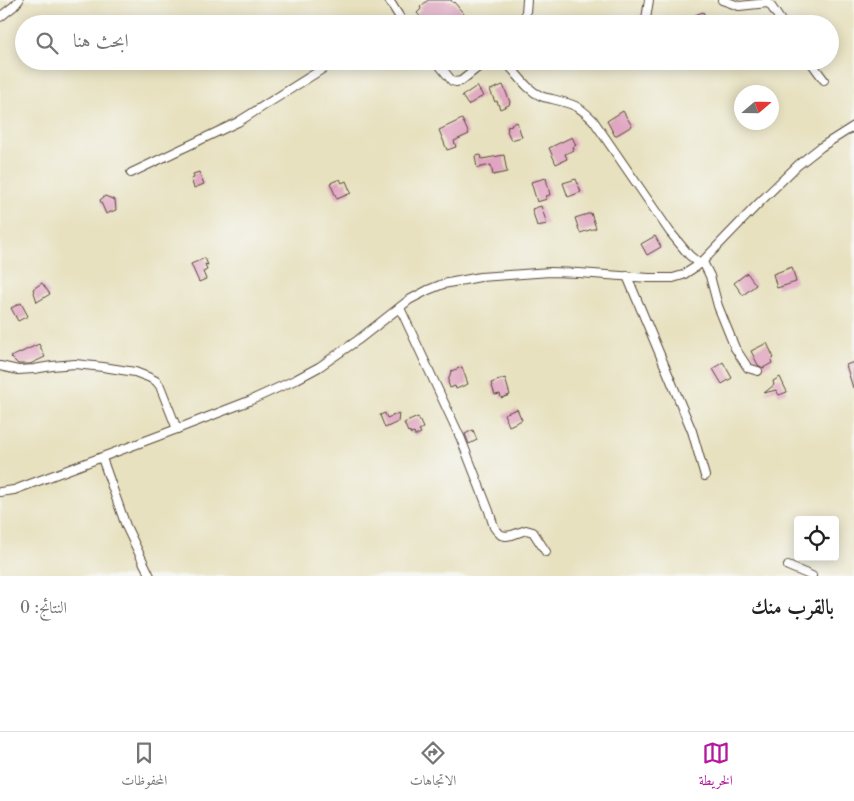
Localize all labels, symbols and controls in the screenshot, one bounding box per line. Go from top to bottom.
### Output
search box [15,15,839,70]
icon: search [33,29,61,57]
text: ابحث هنا [73,29,129,52]
north arrow [734,85,779,130]
map controls [794,516,839,561]
button: locate [794,516,839,561]
text: بالقرب منك [751,594,834,619]
text: النتائج: 0 [20,597,67,617]
tab: المحفوظات [121,739,167,794]
tab: الاتجاهات [410,739,456,794]
tab: الخريطة [699,739,733,794]

